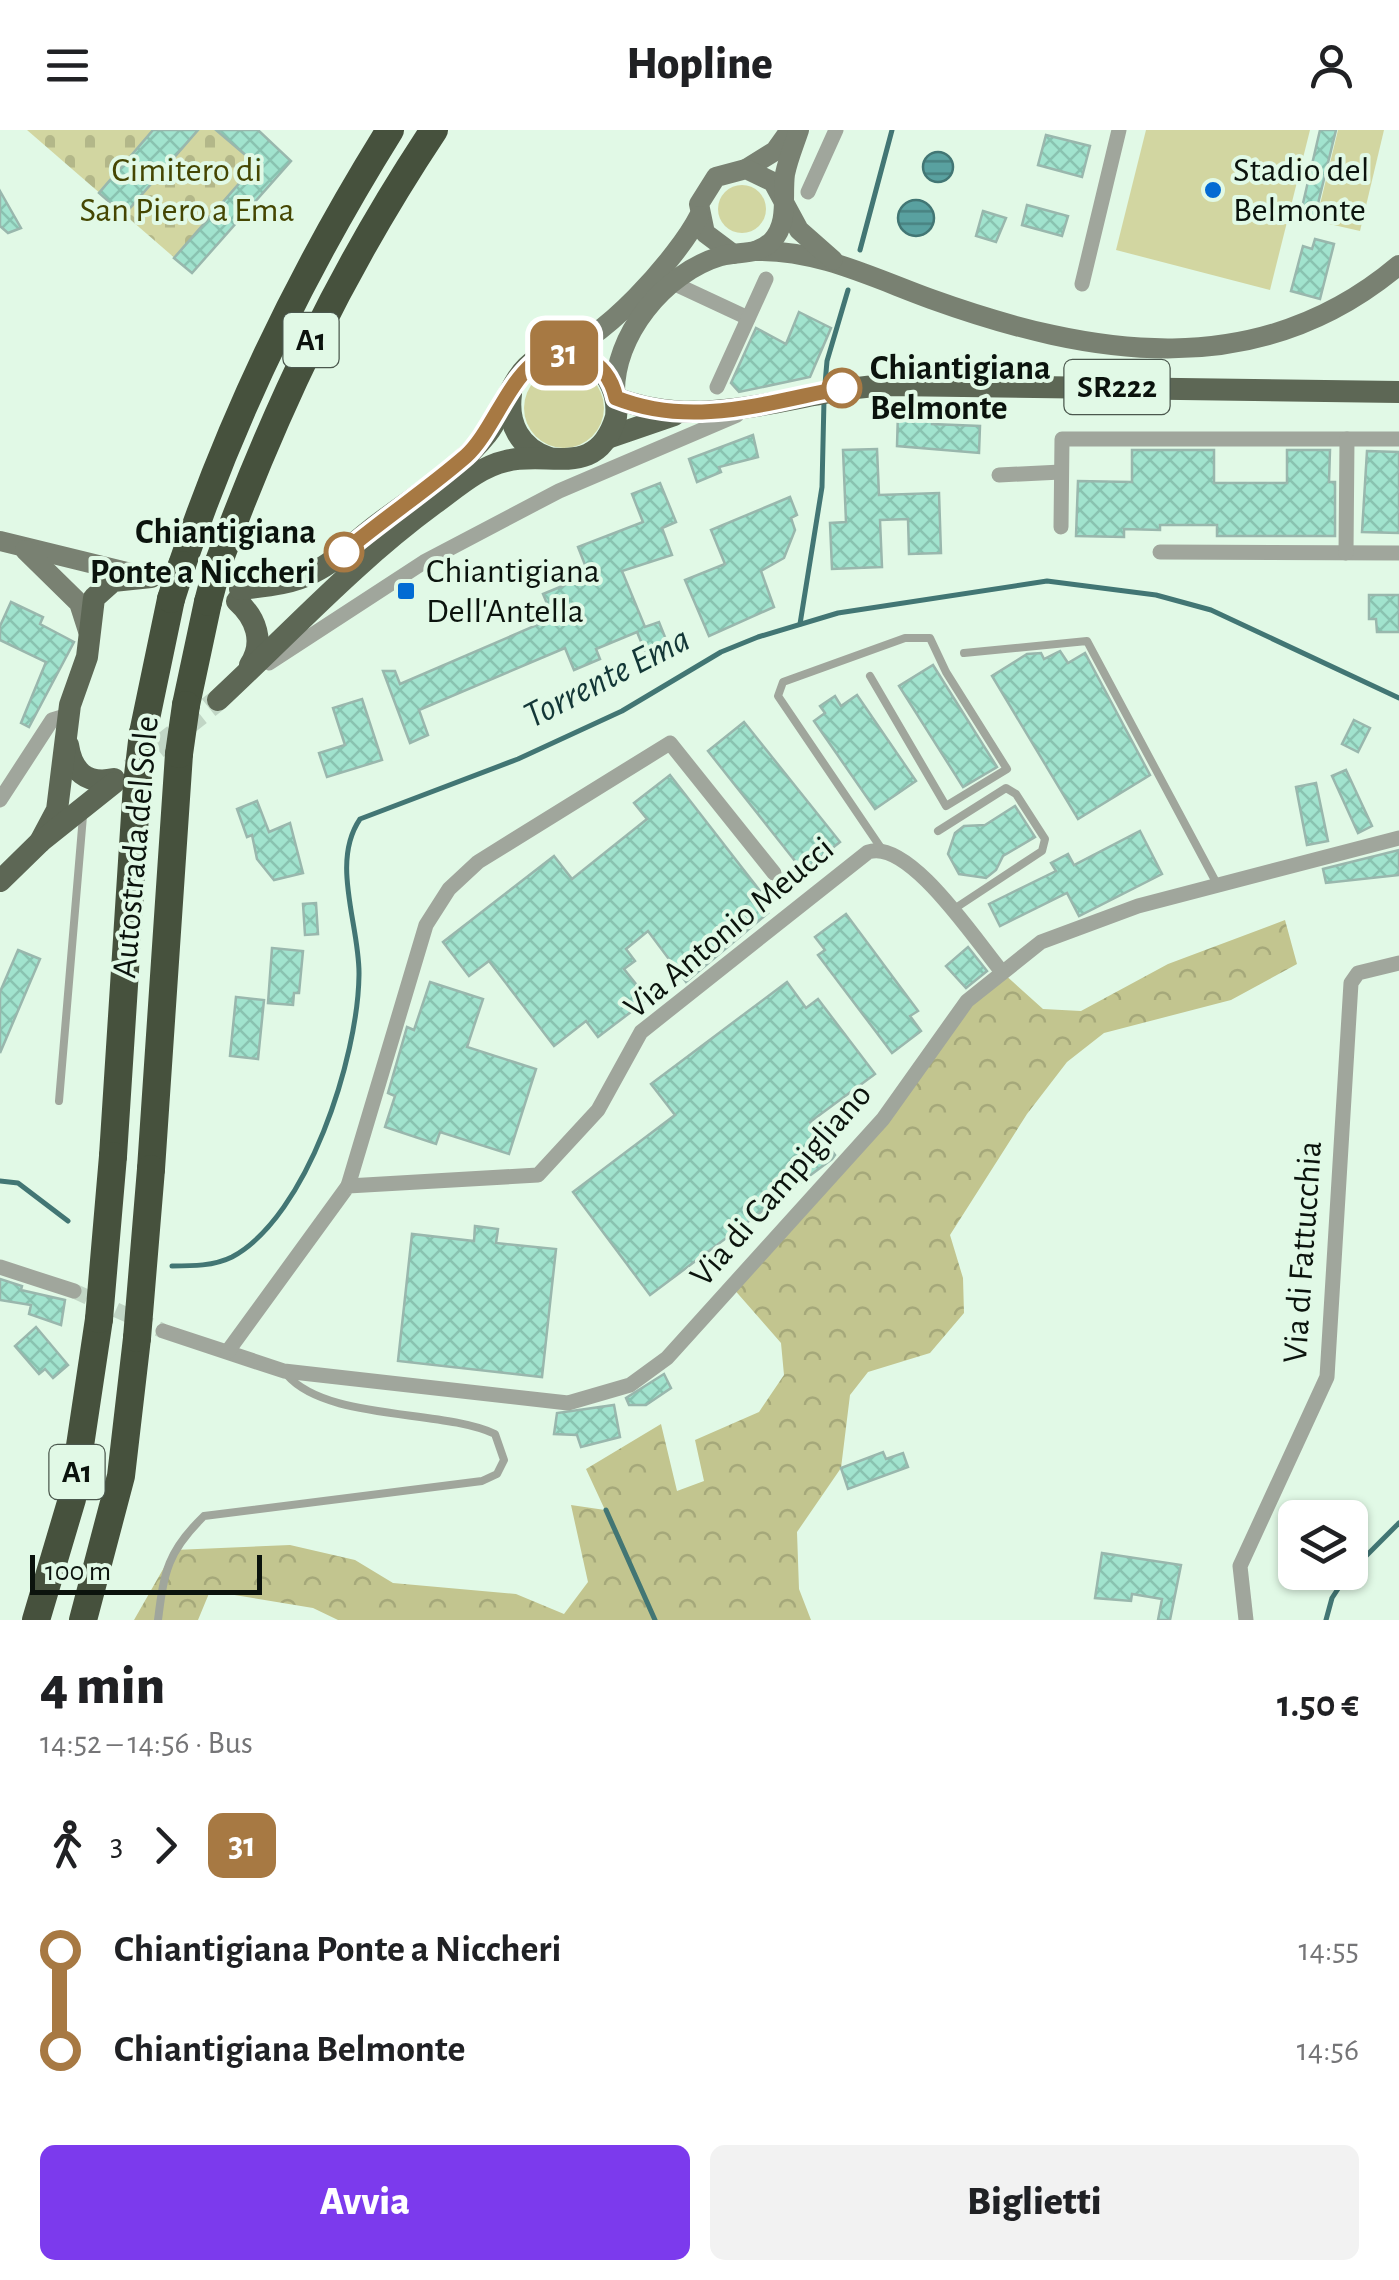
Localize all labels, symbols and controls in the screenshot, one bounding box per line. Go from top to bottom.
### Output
icon: menu [40,38,95,93]
icon: person [1304,38,1359,93]
text: Hopline [626,42,773,87]
park label: Cimitero di San Piero a Ema [79,153,295,228]
place label: Stadio del Belmonte [1233,153,1369,228]
marker: Stadio del Belmonte [1202,179,1224,201]
road number: A1 [284,313,338,367]
line badge: 31 [519,320,609,386]
text: 31 [550,336,578,371]
place label: Chiantigiana Belmonte [870,351,1051,426]
road number: SR222 [1064,360,1170,414]
marker: Chiantigiana Belmonte [823,369,861,407]
place label: Chiantigiana Ponte a Niccheri [90,515,316,590]
marker: Chiantigiana Ponte a Niccheri [325,533,363,571]
place label: Chiantigiana Dell'Antella [426,554,600,629]
marker: Chiantigiana Dell'Antella [395,580,417,602]
water label: Torrente Ema [518,620,696,736]
street label: Autostrada del Sole [107,714,165,980]
street label: Via Antonio Meucci [618,831,840,1025]
street label: Via di Campigliano [684,1077,878,1293]
street label: Via di Fattucchia [1278,1140,1328,1364]
road number: A1 [50,1445,104,1499]
map controls [1278,1500,1368,1590]
button: layers [1278,1500,1368,1590]
scale bar [30,1550,262,1594]
text: 100 m [45,1558,111,1586]
text: 4 min [40,1659,165,1714]
text: 1.50 € [1277,1686,1359,1724]
text: 14:52 – 14:56 · Bus [40,1727,253,1759]
icon: walk [40,1818,95,1873]
icon: forward [138,1818,193,1873]
text: 31 [228,1828,256,1863]
text: 3 [110,1829,123,1861]
text: Chiantigiana Ponte a Niccheri [114,1931,562,1969]
text: 14:55 [1299,1934,1359,1966]
text: Chiantigiana Belmonte [114,2031,465,2069]
text: 14:56 [1297,2034,1359,2066]
button: Avvia [40,2145,690,2260]
button: Biglietti [710,2145,1359,2260]

